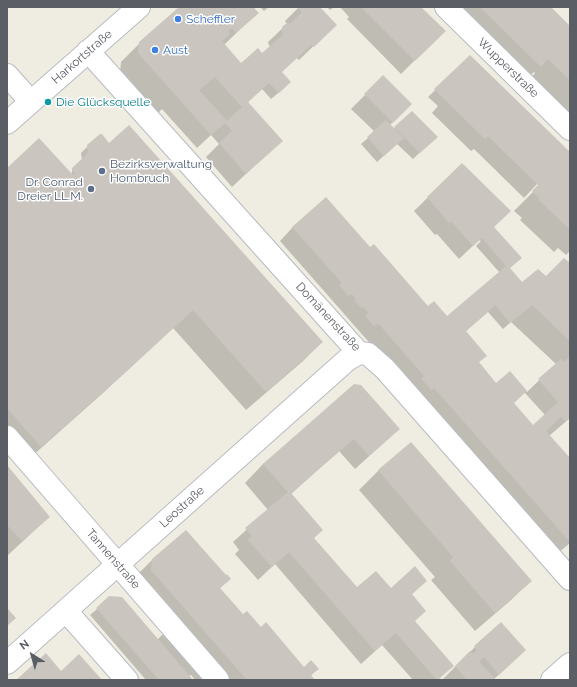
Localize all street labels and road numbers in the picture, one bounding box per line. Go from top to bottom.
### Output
street label: Harkortstraße [49,27,115,87]
street label: Wupperstraße [474,35,542,101]
street label: Domänenstraße [293,280,363,354]
street label: Leostraße [157,483,207,531]
street label: Tannenstraße [83,526,143,592]

